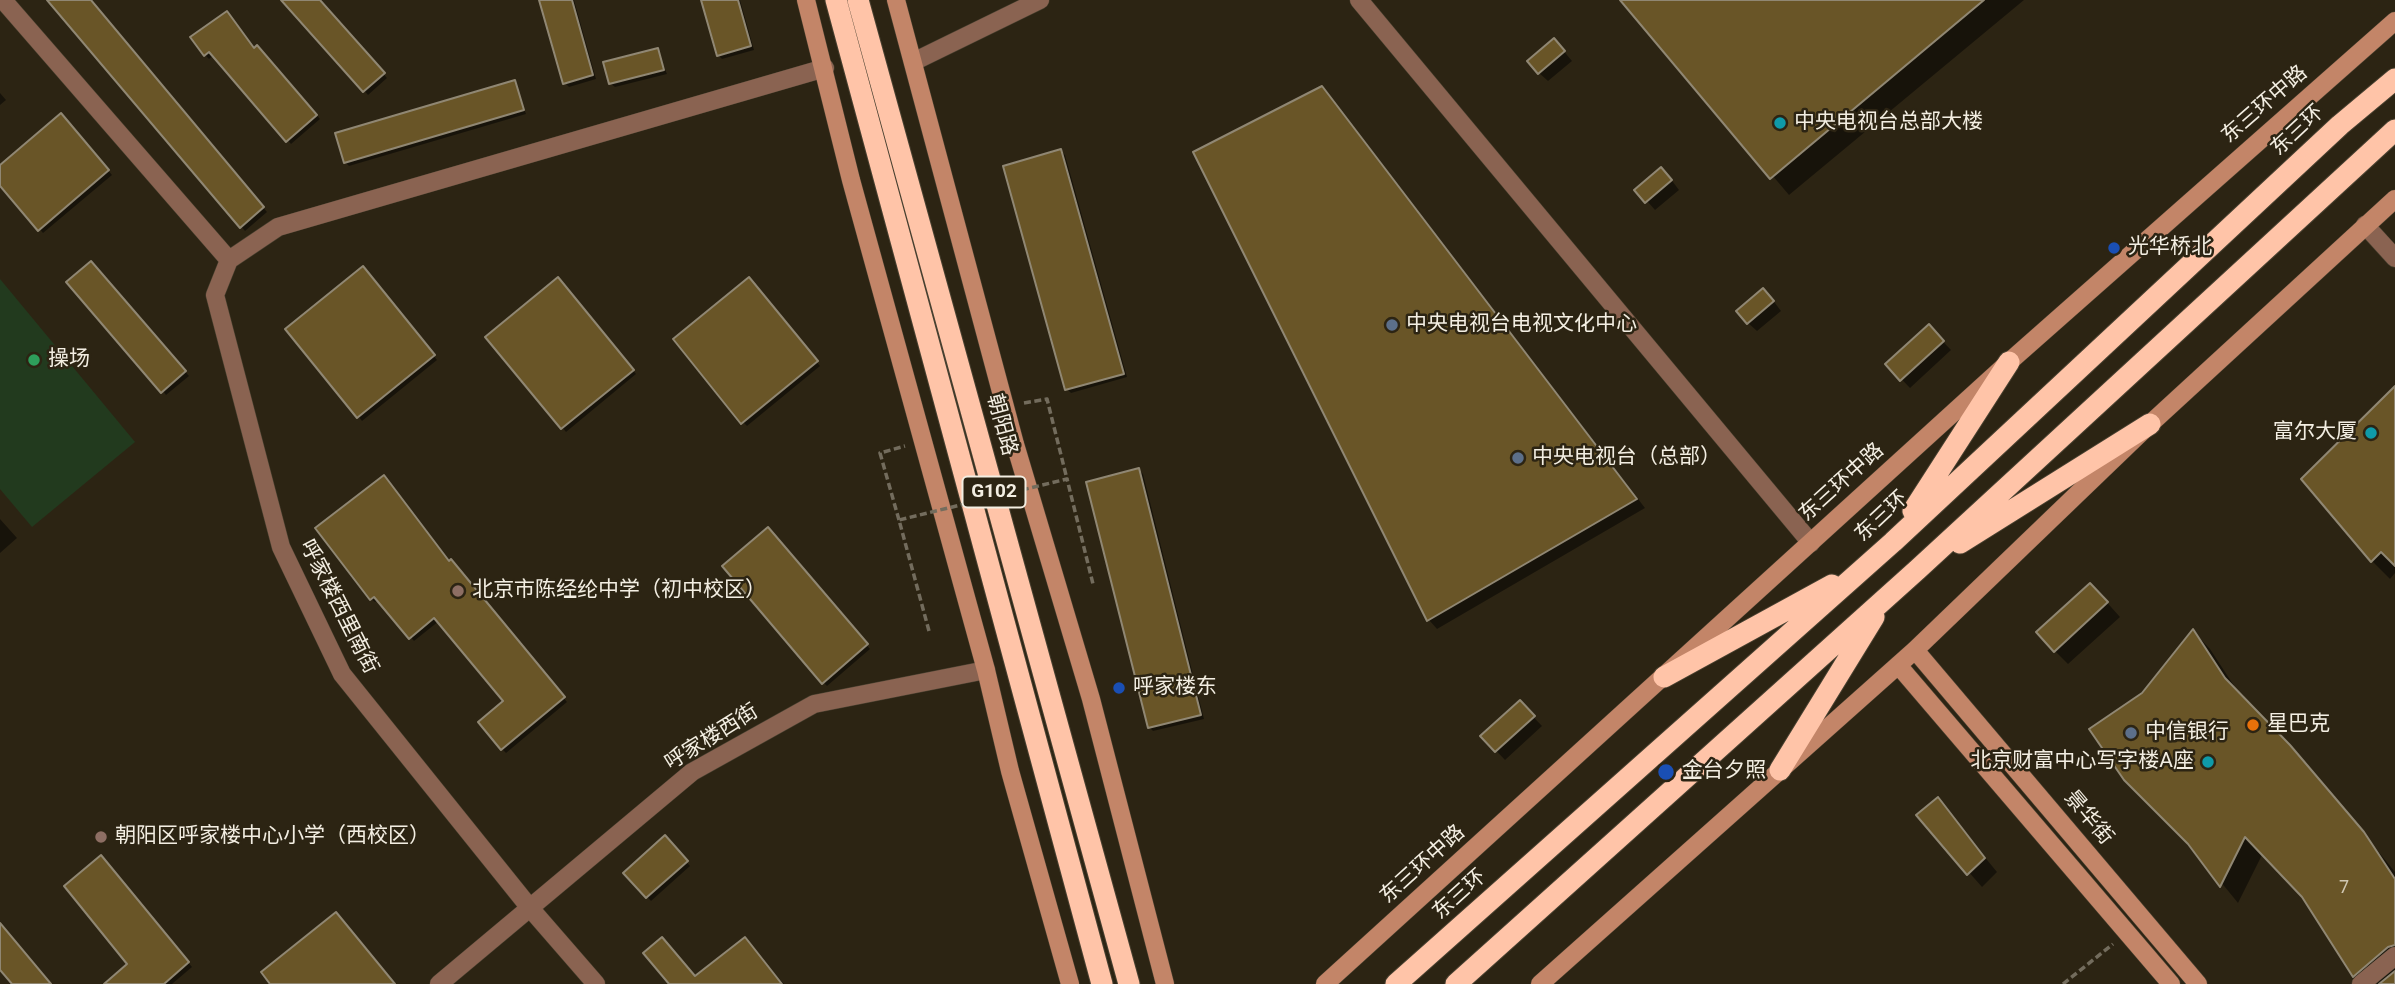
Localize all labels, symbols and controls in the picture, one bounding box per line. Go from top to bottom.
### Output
street label: 东三环中路 [2217,61,2313,149]
street label: 东三环 [2266,100,2330,162]
place label: 中央电视台总部大楼 [1794,110,1983,136]
marker: 中央电视台总部大楼 [1772,115,1788,131]
place label: 光华桥北 [2128,235,2212,261]
marker: 光华桥北 [2106,240,2122,256]
place label: 中央电视台电视文化中心 [1406,312,1637,338]
marker: 中央电视台电视文化中心 [1384,317,1400,333]
place label: 操场 [48,347,90,373]
marker: 操场 [26,352,42,368]
street label: 朝阳路 [981,391,1021,459]
place label: 富尔大厦 [2273,420,2357,446]
marker: 富尔大厦 [2363,425,2379,441]
street label: 东三环中路 [1795,439,1889,527]
place label: 中央电视台（总部） [1532,445,1721,471]
marker: 中央电视台（总部） [1510,450,1526,466]
road number: G102 [962,477,1026,508]
street label: 东三环 [1850,486,1914,548]
street label: 呼家楼西里南街 [293,536,383,678]
place label: 北京市陈经纶中学（初中校区） [472,578,766,604]
marker: 北京市陈经纶中学（初中校区） [450,583,466,599]
place label: 呼家楼东 [1133,675,1217,701]
marker: 呼家楼东 [1111,680,1127,696]
street label: 呼家楼西街 [661,699,763,777]
place label: 星巴克 [2267,712,2330,738]
marker: 星巴克 [2245,717,2261,733]
place label: 中信银行 [2145,720,2229,746]
marker: 中信银行 [2123,725,2139,741]
place label: 北京财富中心写字楼A座 [1970,749,2194,775]
marker: 北京财富中心写字楼A座 [2200,754,2216,770]
place label: 金台夕照 [1682,759,1766,785]
marker: 金台夕照 [1656,762,1676,782]
street label: 景华街 [2058,786,2118,850]
street label: 东三环中路 [1376,821,1470,909]
place label: 朝阳区呼家楼中心小学（西校区） [115,824,430,850]
marker: 朝阳区呼家楼中心小学（西校区） [93,829,109,845]
street label: 东三环 [1428,865,1492,925]
house number: 7 [2339,877,2349,899]

